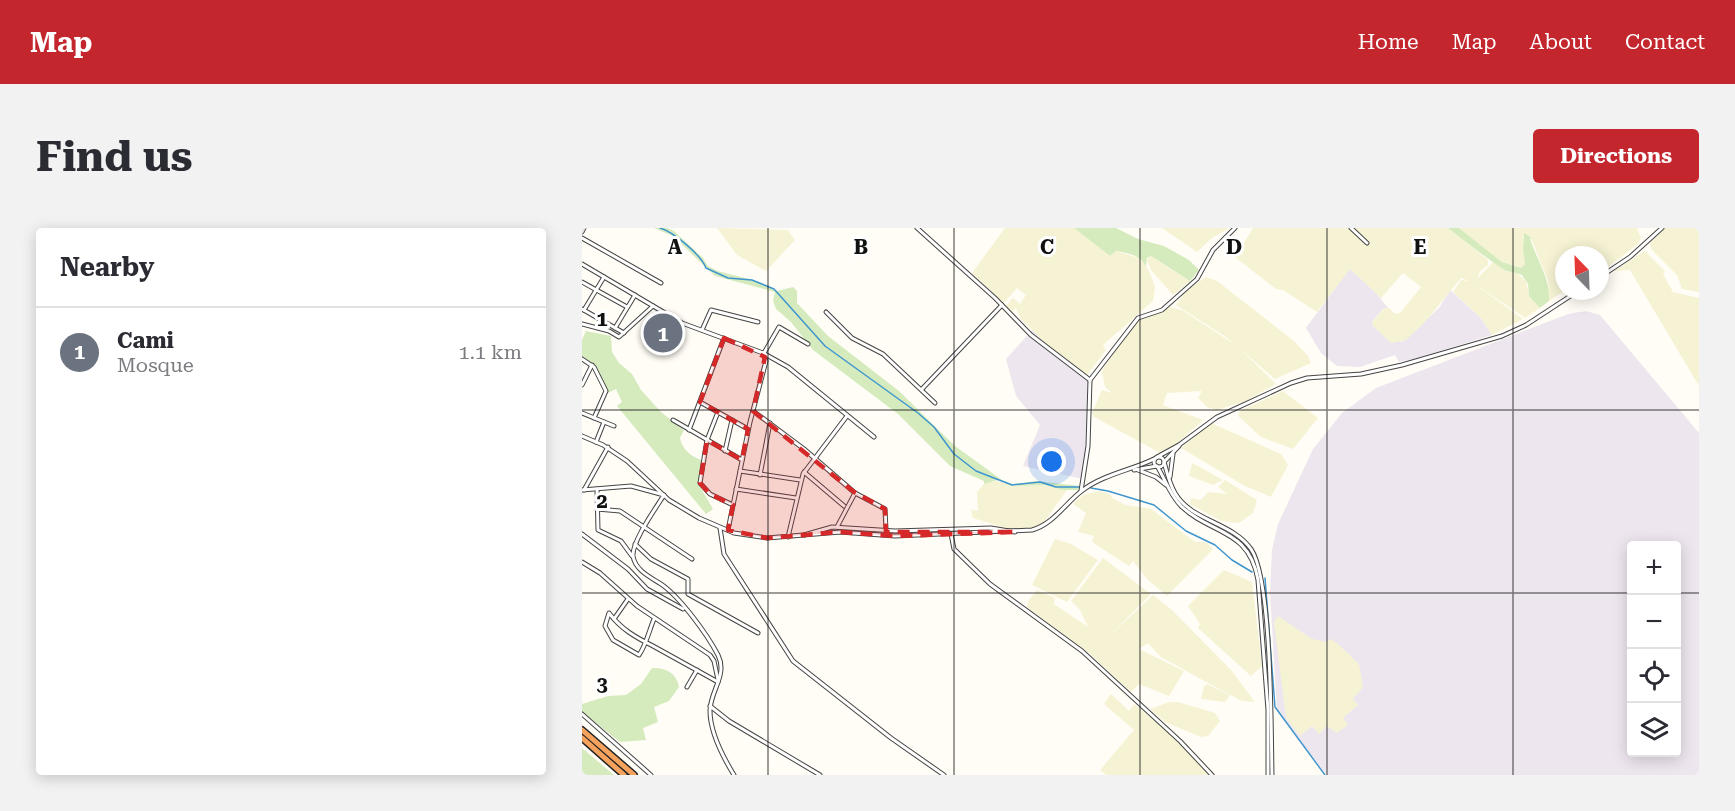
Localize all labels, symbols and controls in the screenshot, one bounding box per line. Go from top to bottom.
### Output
text: Map [30,26,92,59]
text: Home [1358,30,1419,54]
text: Map [1452,30,1497,54]
text: About [1530,30,1592,54]
text: Contact [1625,30,1705,54]
button: Directions [1533,129,1699,183]
text: Find us [36,132,193,181]
text: A [668,235,683,259]
text: B [854,235,868,259]
text: C [1040,235,1054,259]
text: D [1226,235,1242,259]
text: E [1414,235,1427,259]
north arrow [1555,246,1609,300]
text: Nearby [60,252,154,282]
text: 1 [596,307,608,331]
pin: 1 [644,310,682,356]
text: Cami [117,328,174,353]
text: 1 [74,340,85,364]
text: 1.1 km [458,340,522,364]
text: Mosque [117,353,194,377]
your location [1037,447,1066,476]
text: 2 [596,489,608,513]
map controls [1627,541,1681,757]
button: + [1627,541,1681,595]
button: − [1627,595,1681,649]
button: locate [1627,649,1681,703]
text: 3 [596,672,608,696]
button: layers [1627,703,1681,757]

